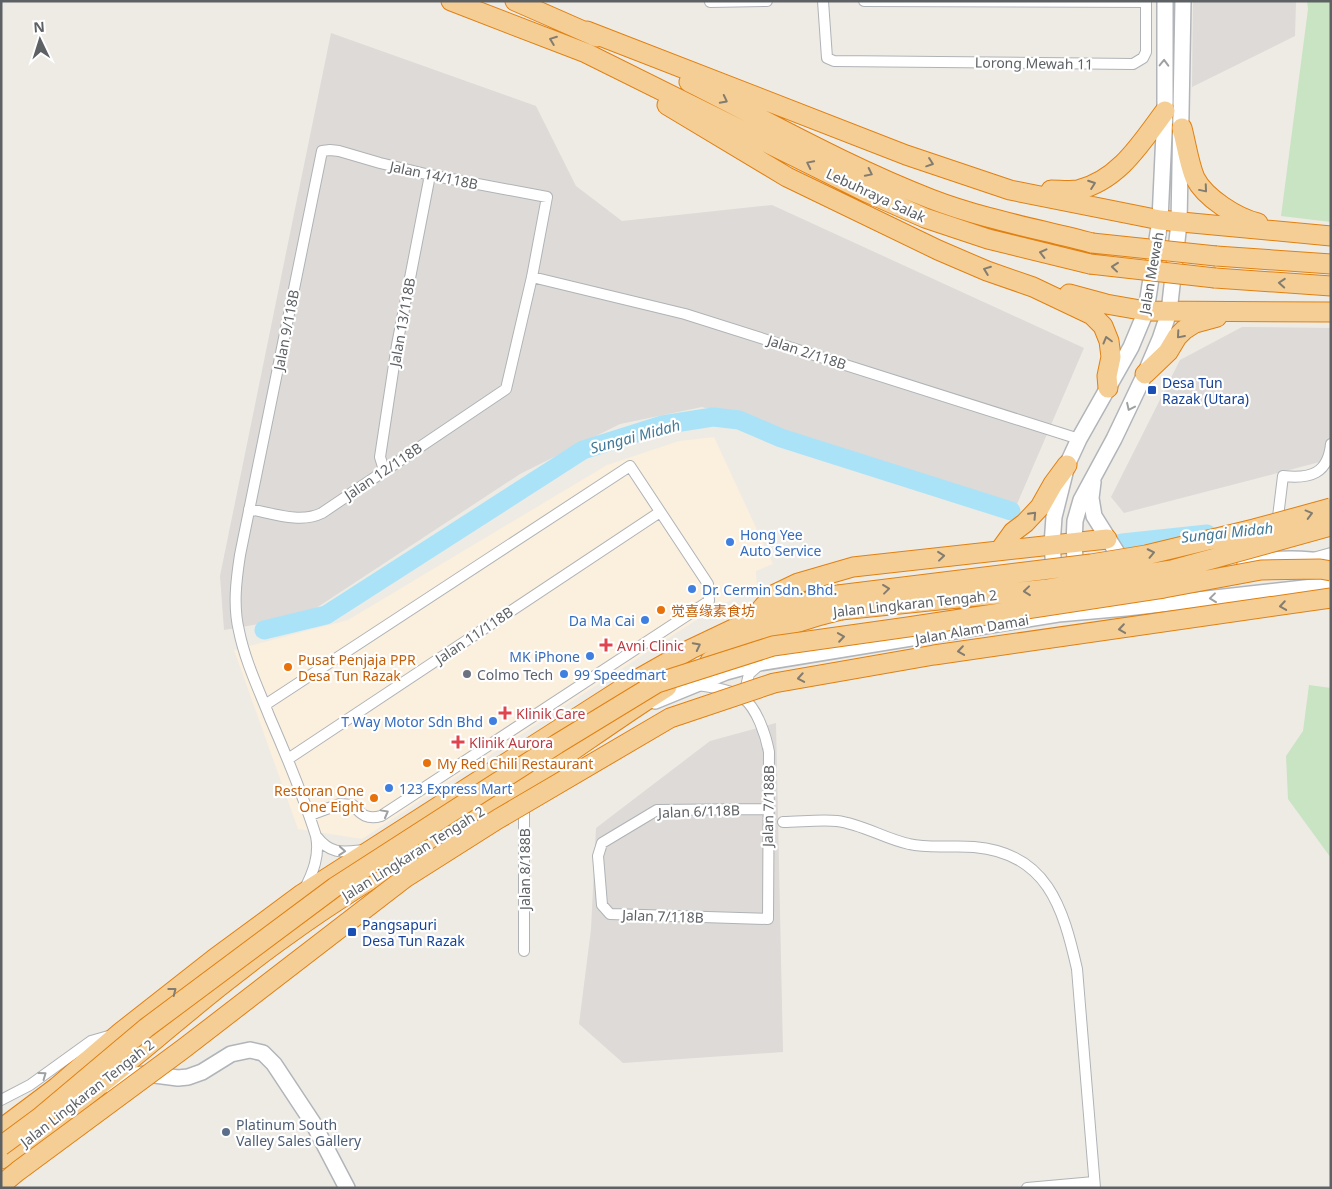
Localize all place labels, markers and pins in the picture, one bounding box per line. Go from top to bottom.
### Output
place label: Desa Tun Razak (Utara) [1162,373,1249,408]
marker: Desa Tun Razak (Utara) [1146,384,1158,396]
place label: Hong Yee Auto Service [740,525,822,560]
marker: Hong Yee Auto Service [724,536,736,548]
place label: Dr. Cermin Sdn. Bhd. [702,580,837,599]
marker: Dr. Cermin Sdn. Bhd. [686,583,698,595]
place label: 觉喜缘素食坊 [671,601,755,620]
marker: 觉喜缘素食坊 [655,604,667,616]
place label: Da Ma Cai [569,611,635,630]
marker: Da Ma Cai [639,614,651,626]
place label: Avni Clinic [617,636,684,655]
marker: Avni Clinic [599,638,613,652]
place label: MK iPhone [509,647,580,666]
place label: Pusat Penjaja PPR Desa Tun Razak [298,650,416,685]
marker: MK iPhone [584,650,596,662]
marker: Pusat Penjaja PPR Desa Tun Razak [282,661,294,673]
place label: Colmo Tech [477,665,553,684]
place label: 99 Speedmart [574,665,666,684]
marker: Colmo Tech [461,668,473,680]
marker: 99 Speedmart [558,668,570,680]
place label: Klinik Care [516,704,585,723]
marker: Klinik Care [498,706,512,720]
place label: T Way Motor Sdn Bhd [341,712,483,731]
marker: T Way Motor Sdn Bhd [487,715,499,727]
place label: Klinik Aurora [469,733,553,752]
marker: Klinik Aurora [451,735,465,749]
place label: My Red Chili Restaurant [437,754,593,773]
marker: My Red Chili Restaurant [421,757,433,769]
place label: 123 Express Mart [399,779,512,798]
place label: Restoran One One Eight [274,781,364,816]
marker: 123 Express Mart [383,782,395,794]
marker: Restoran One One Eight [368,792,380,804]
place label: Pangsapuri Desa Tun Razak [362,915,465,950]
marker: Pangsapuri Desa Tun Razak [346,926,358,938]
place label: Platinum South Valley Sales Gallery [236,1115,362,1150]
marker: Platinum South Valley Sales Gallery [220,1126,232,1138]

